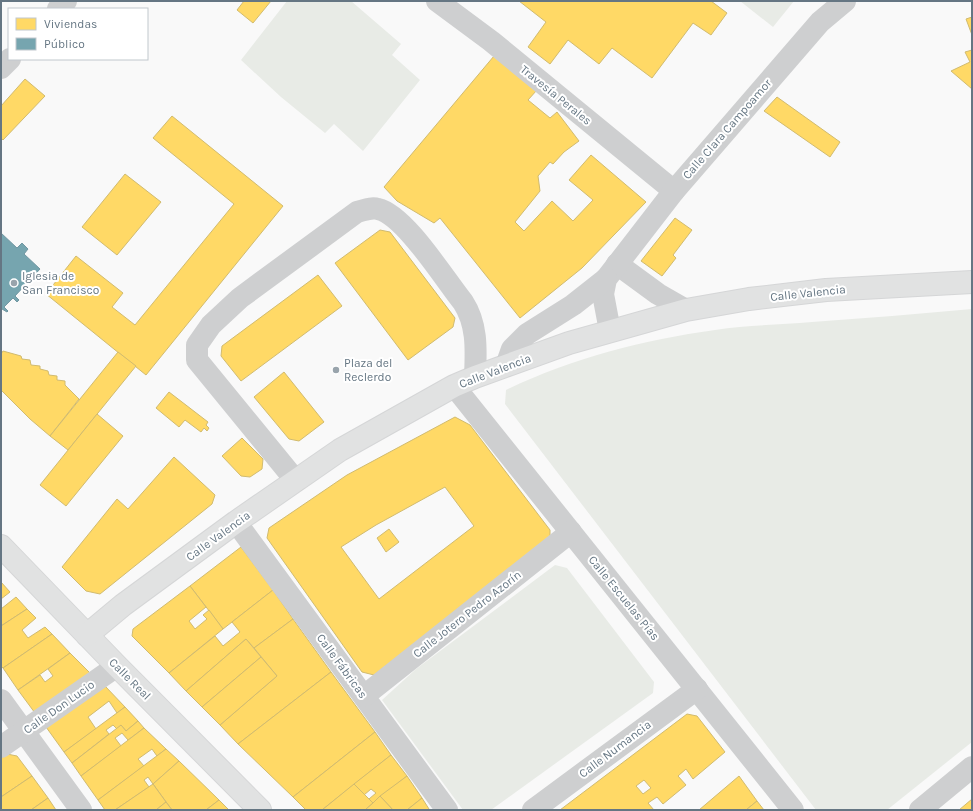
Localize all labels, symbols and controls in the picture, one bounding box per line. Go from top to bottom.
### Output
legend [8,8,148,60]
text: Viviendas [44,17,97,31]
text: Público [44,37,85,51]
street label: Travesía Perales [518,62,594,128]
street label: Calle Clara Campoamor [680,75,775,182]
place label: Iglesia de San Francisco [22,269,99,297]
marker: Iglesia de San Francisco [9,278,19,288]
street label: Calle Valencia [770,282,846,304]
street label: Calle Valencia [457,351,533,391]
place label: Plaza del Reclerdo [344,356,392,384]
marker: Plaza del Reclerdo [331,365,341,375]
street label: Calle Valencia [183,508,253,564]
street label: Calle Escuelas Pías [586,553,662,643]
street label: Calle Jotero Pedro Azorín [410,567,524,661]
street label: Calle Fábricas [314,631,370,701]
street label: Calle Real [106,655,154,703]
street label: Calle Don Lucio [21,677,97,737]
street label: Calle Numancia [576,717,654,781]

